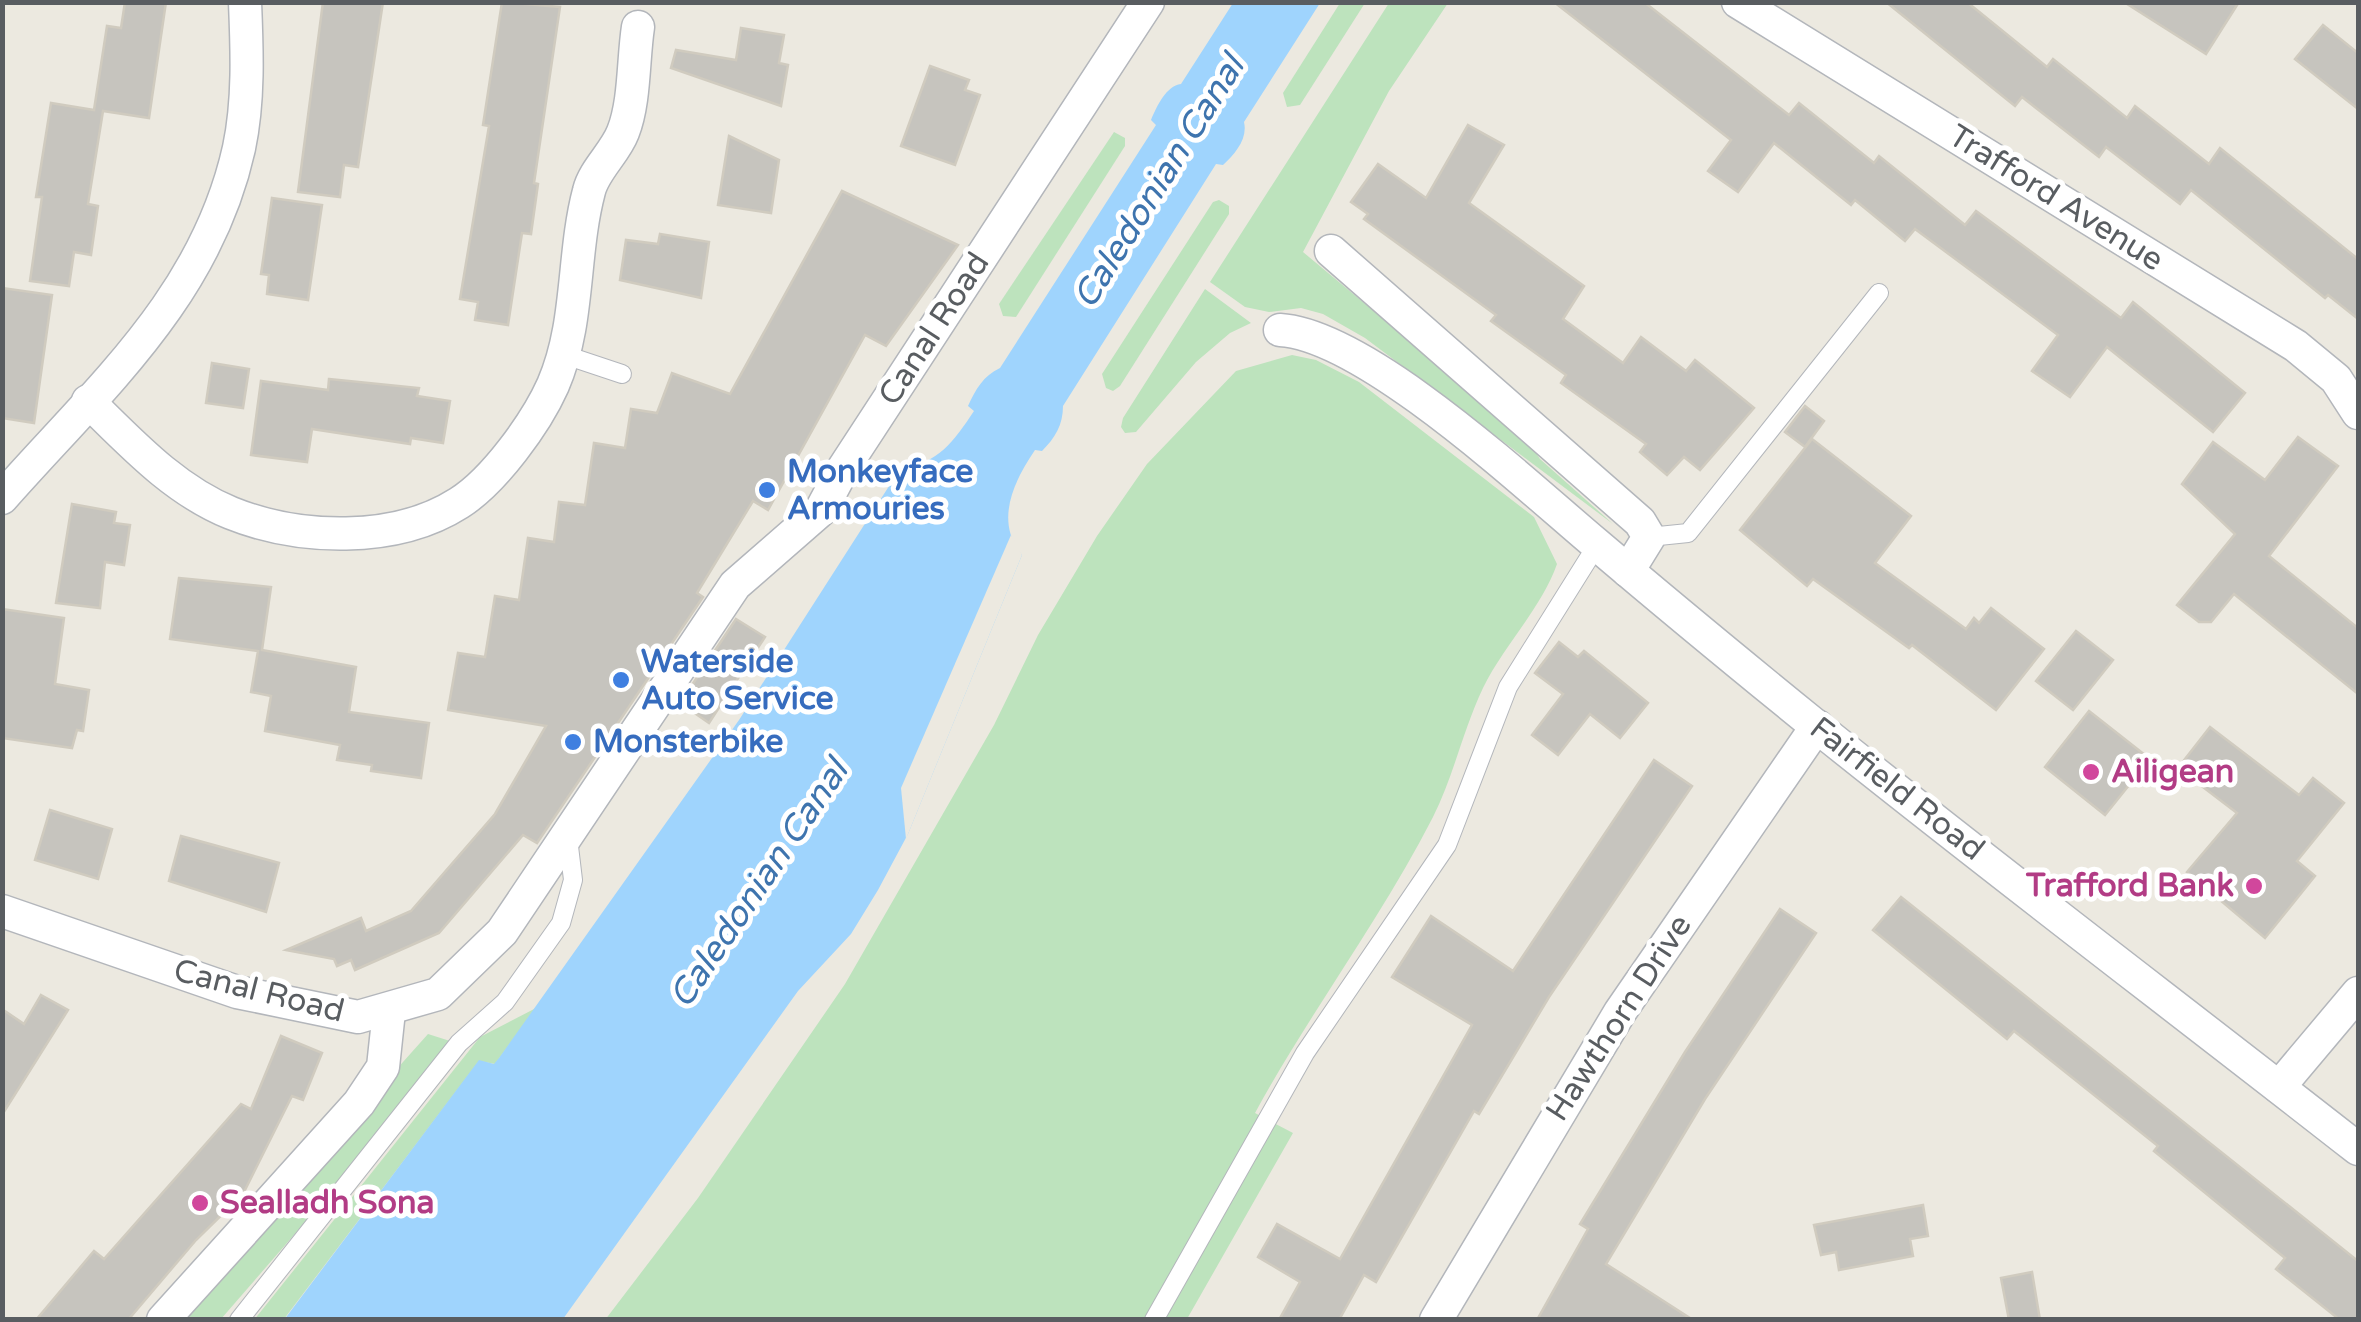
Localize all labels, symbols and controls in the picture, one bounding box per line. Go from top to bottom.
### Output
water label: Caledonian Canal [1064,44,1256,316]
street label: Trafford Avenue [1942,117,2170,279]
street label: Canal Road [871,246,997,412]
place label: Monkeyface Armouries [787,453,973,528]
marker: Monkeyface Armouries [756,479,778,501]
place label: Waterside Auto Service [641,643,834,718]
marker: Waterside Auto Service [610,669,632,691]
street label: Fairfield Road [1802,709,1992,869]
place label: Monsterbike [593,723,783,761]
marker: Monsterbike [562,731,584,753]
water label: Caledonian Canal [661,749,860,1016]
place label: Ailigean [2111,753,2234,791]
marker: Ailigean [2080,761,2102,783]
place label: Trafford Bank [2025,867,2234,905]
marker: Trafford Bank [2243,875,2265,897]
street label: Hawthorn Drive [1538,908,1700,1128]
street label: Canal Road [170,951,348,1031]
place label: Sealladh Sona [220,1184,434,1222]
marker: Sealladh Sona [189,1192,211,1214]

